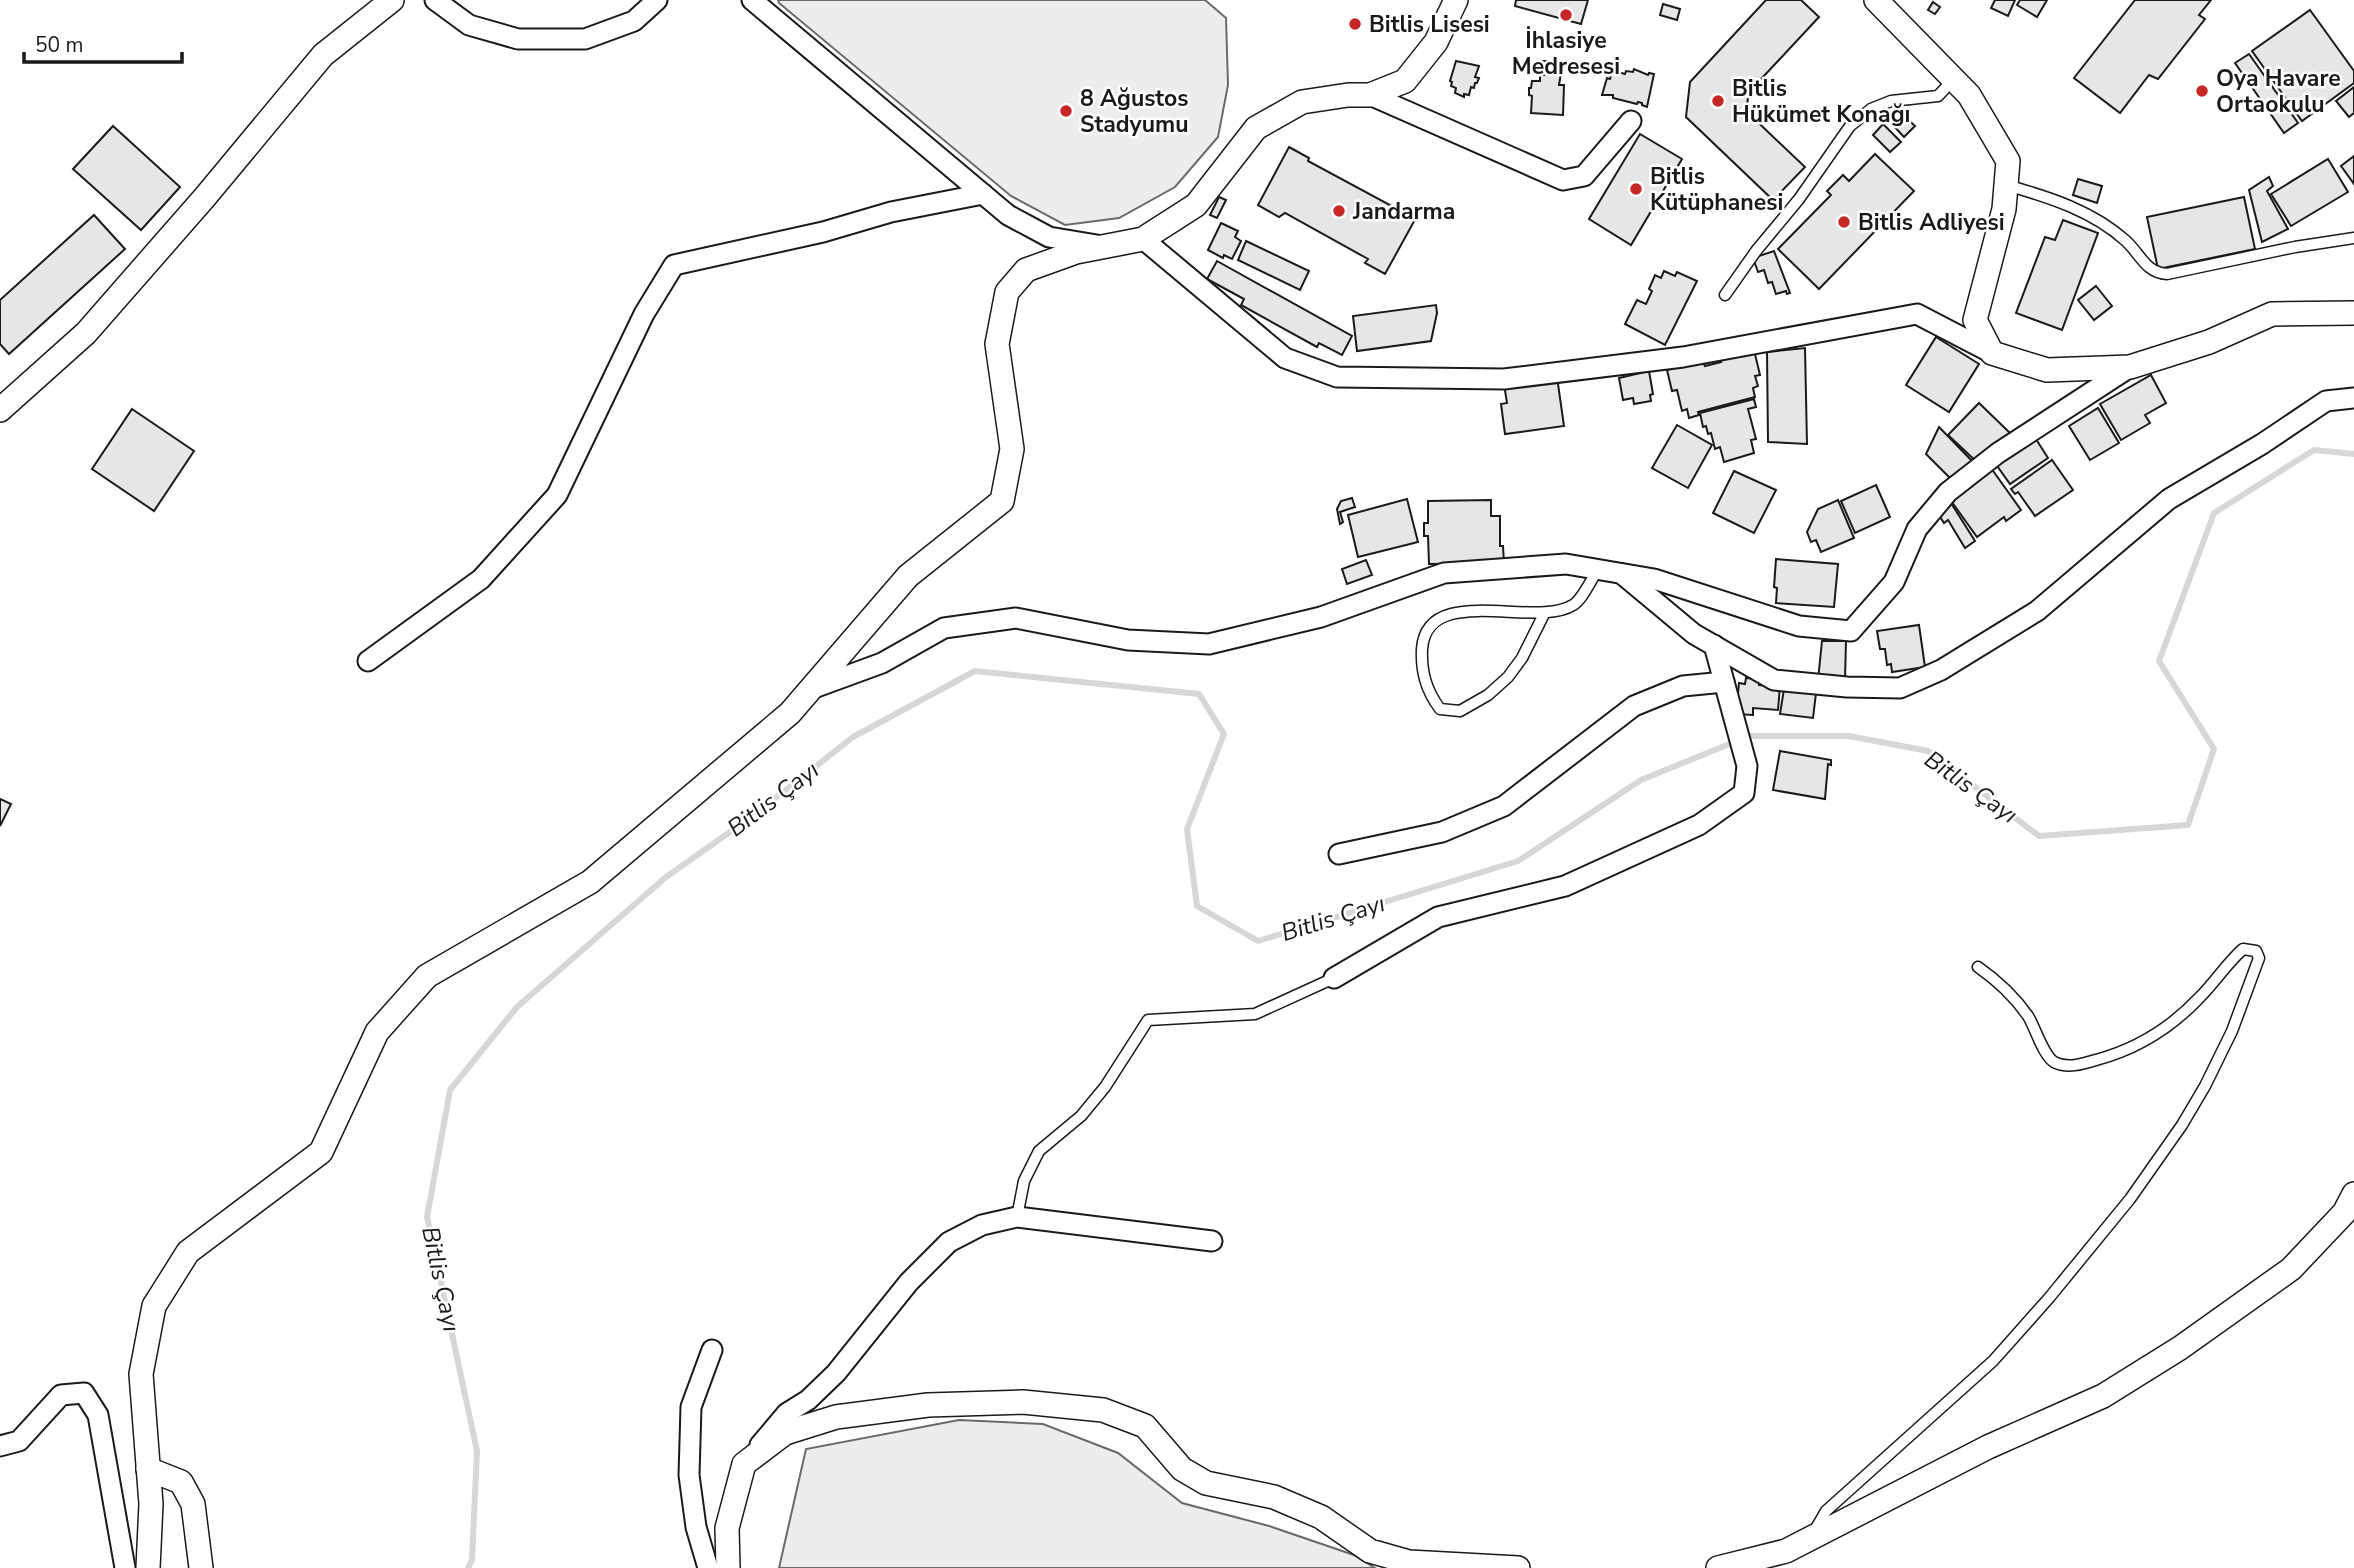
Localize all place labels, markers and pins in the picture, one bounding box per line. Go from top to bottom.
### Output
marker: İhlasiye Medresesi [1558,7,1574,23]
place label: Bitlis Lisesi [1369,9,1490,40]
marker: Bitlis Lisesi [1347,16,1363,32]
place label: İhlasiye Medresesi [1512,25,1620,82]
place label: Oya Havare Ortaokulu [2216,63,2341,120]
place label: Bitlis Hükümet Konağı [1732,73,1910,130]
place label: 8 Ağustos Stadyumu [1080,83,1189,140]
marker: Oya Havare Ortaokulu [2194,83,2210,99]
marker: Bitlis Hükümet Konağı [1710,93,1726,109]
marker: 8 Ağustos Stadyumu [1058,103,1074,119]
place label: Bitlis Kütüphanesi [1650,161,1783,218]
marker: Bitlis Kütüphanesi [1628,181,1644,197]
place label: Jandarma [1352,196,1455,227]
marker: Jandarma [1331,203,1347,219]
place label: Bitlis Adliyesi [1858,207,2005,238]
marker: Bitlis Adliyesi [1836,214,1852,230]

